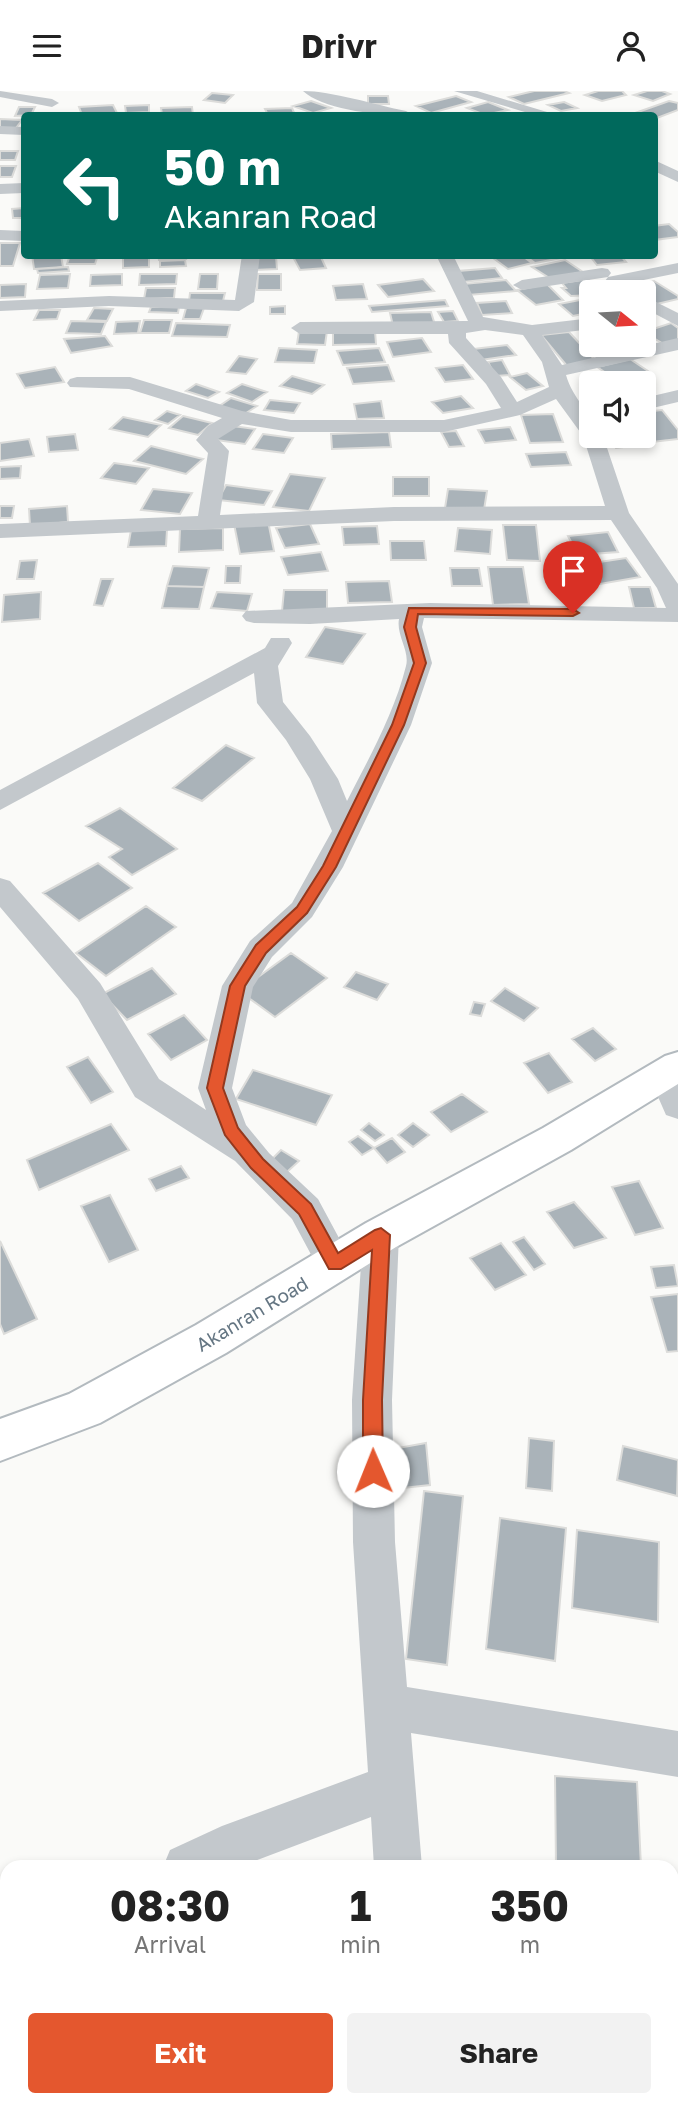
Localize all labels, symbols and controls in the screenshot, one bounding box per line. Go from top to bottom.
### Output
icon: menu [28,27,66,65]
text: Drivr [301,27,377,65]
icon: person [612,27,650,65]
text: 50 m [164,137,281,196]
icon: left [49,140,140,231]
text: Akanran Road [164,197,377,235]
north arrow [579,280,656,357]
map controls [579,280,656,448]
button: sound [579,371,656,448]
pin [543,541,603,613]
icon: arrive [554,552,592,590]
street label: Akanran Road [192,1271,312,1356]
position arrow [336,1434,410,1508]
text: 08:30 [110,1880,230,1930]
text: 1 [350,1880,371,1930]
text: 350 [491,1880,569,1930]
text: Arrival [134,1930,206,1958]
text: min [340,1930,381,1958]
text: m [520,1930,540,1958]
button: Exit [28,2013,333,2093]
button: Share [347,2013,651,2093]

